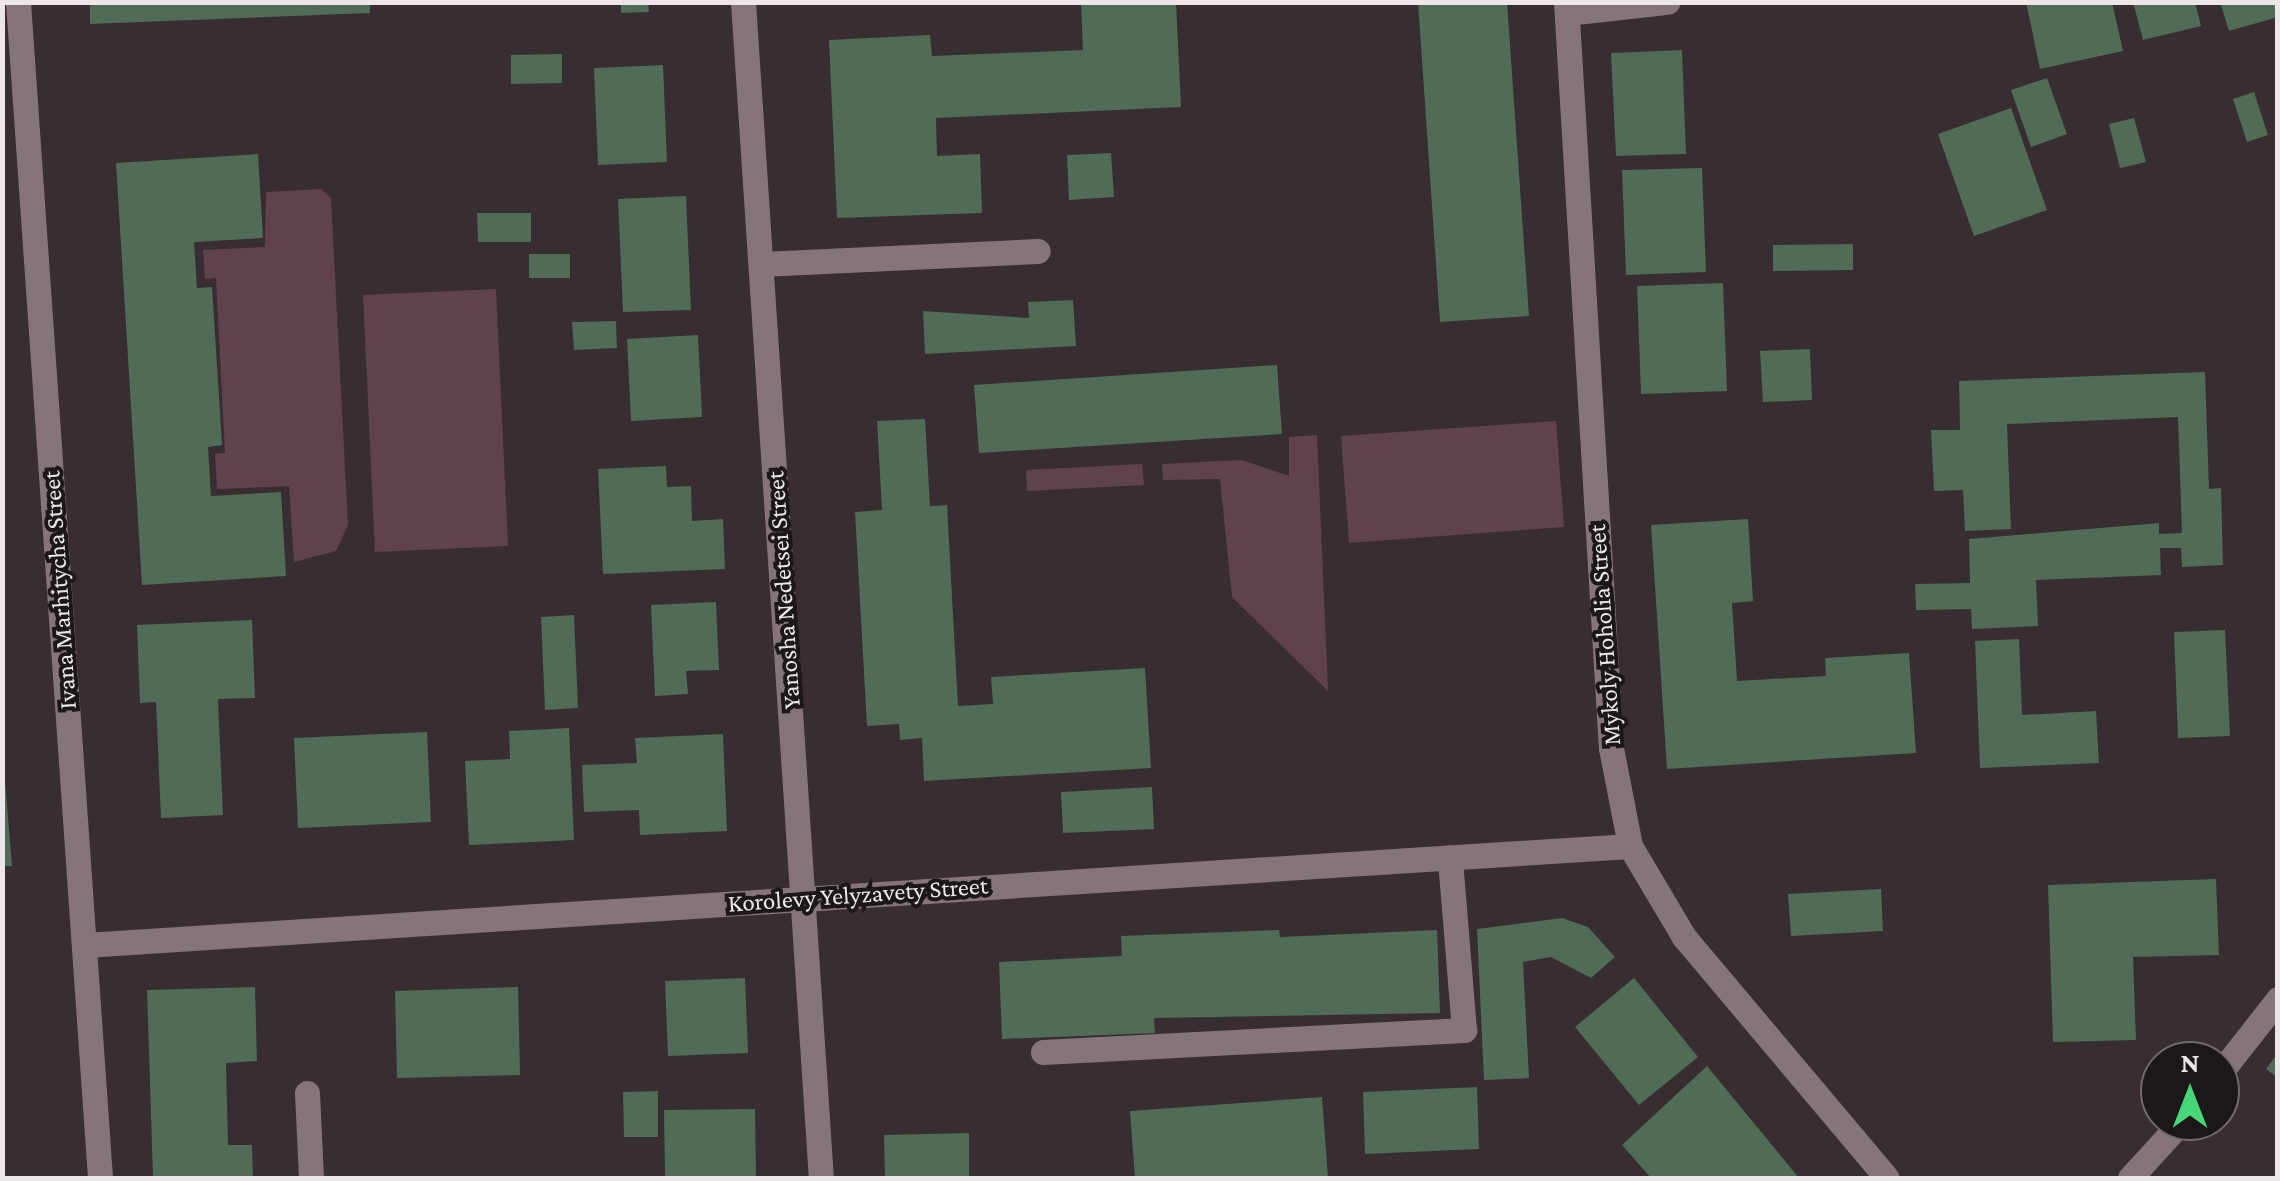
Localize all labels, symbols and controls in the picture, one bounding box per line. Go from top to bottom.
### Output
street label: Ivana Marhitycha Street [37,470,83,710]
street label: Yanosha Nedetsei Street [761,470,807,710]
street label: Mykoly Hoholia Street [1582,523,1628,747]
street label: Korolevy Yelyzavety Street [727,871,989,919]
north arrow [2140,1041,2240,1141]
text: N [2180,1047,2200,1078]

